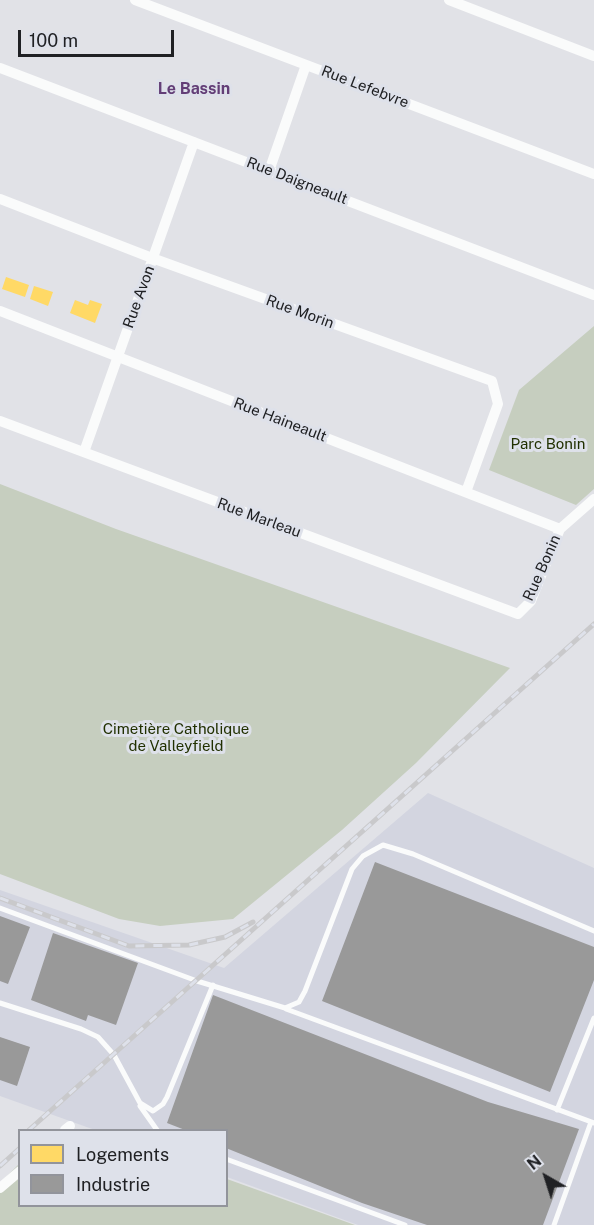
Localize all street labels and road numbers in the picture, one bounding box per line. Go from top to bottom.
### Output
street label: Rue Lefebvre [319,62,411,112]
street label: Rue Daigneault [244,154,350,208]
street label: Rue Avon [119,263,159,331]
street label: Rue Morin [264,291,336,333]
street label: Rue Haineault [231,394,329,446]
street label: Rue Marleau [215,495,303,541]
street label: Rue Bonin [519,532,565,604]

